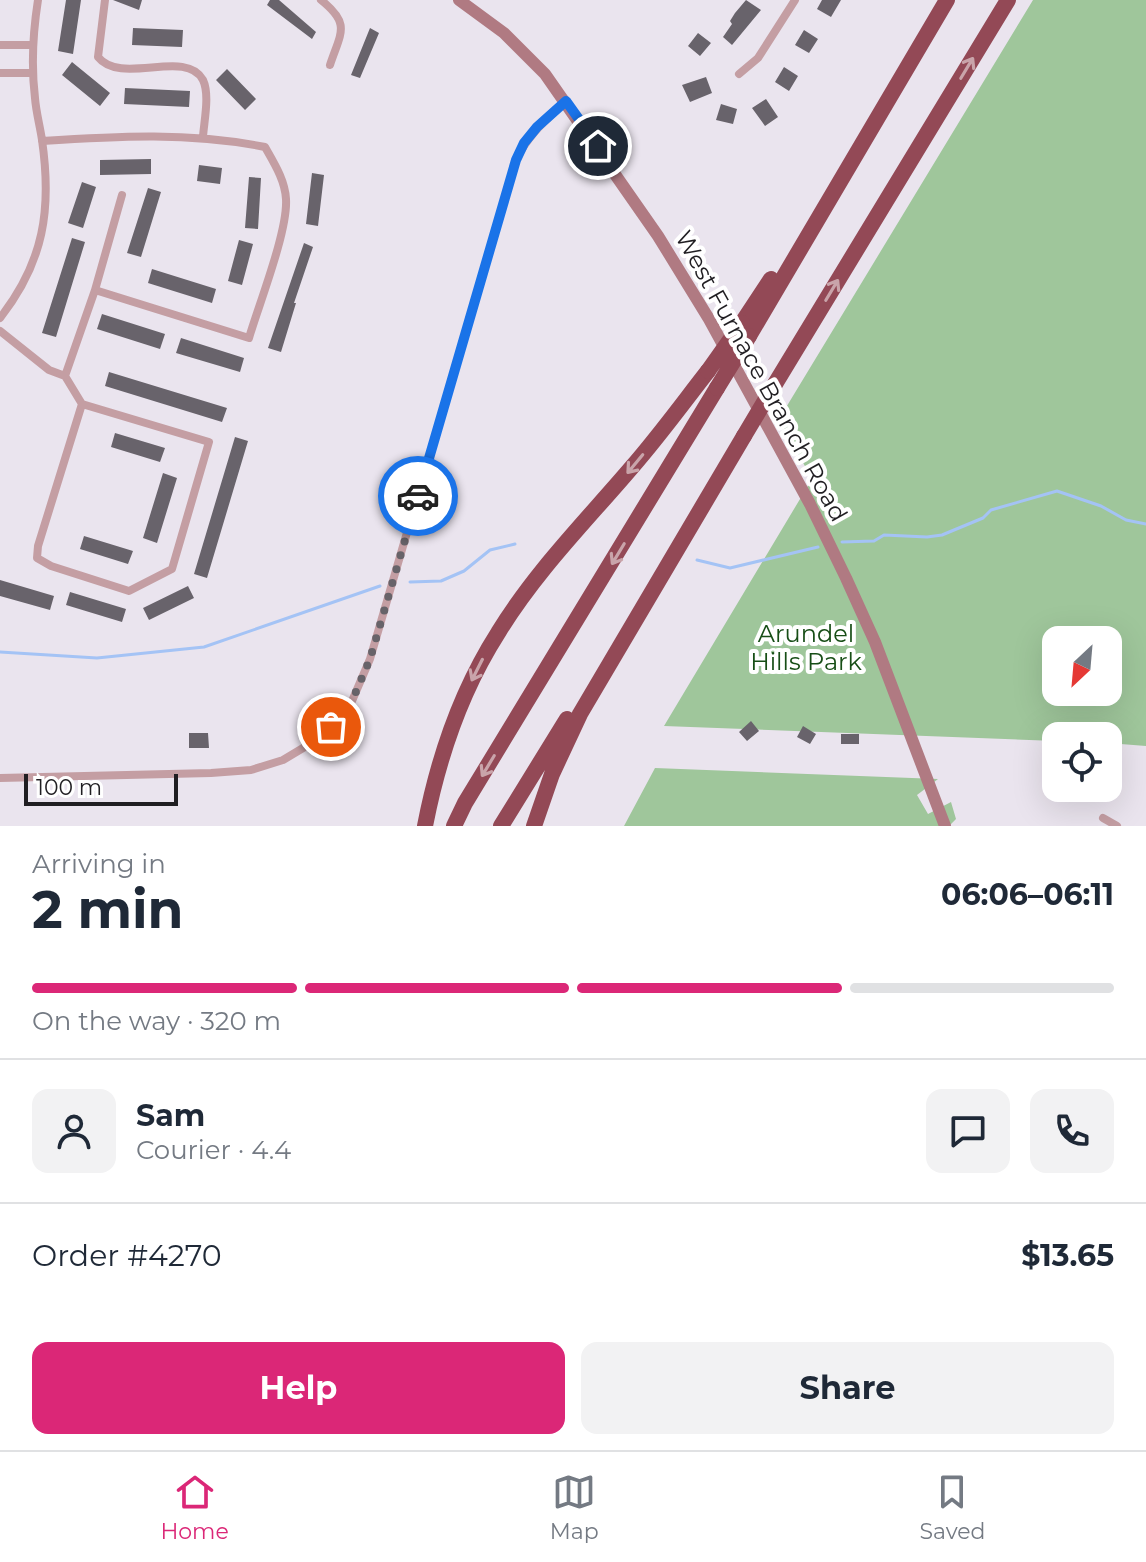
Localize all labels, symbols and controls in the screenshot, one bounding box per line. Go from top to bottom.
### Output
one-way arrow [959,57,975,80]
pin [564,112,632,180]
icon: home [576,124,620,168]
street label: West Furnace Branch Road [669,225,854,526]
one-way arrow [824,279,840,302]
one-way arrow [626,453,644,474]
courier [378,456,458,536]
icon: car [396,474,440,518]
one-way arrow [609,542,625,565]
park label: Arundel Hills Park [750,619,862,676]
north arrow [1042,626,1122,706]
map controls [1042,626,1122,802]
one-way arrow [469,658,485,682]
pin [297,693,365,761]
icon: bag [309,705,353,749]
button: locate [1042,722,1122,802]
one-way arrow [480,754,496,777]
scale bar [24,770,178,806]
text: 100 m [36,774,102,801]
text: Arriving in [32,848,166,880]
text: 06:06–06:11 [941,876,1114,913]
text: 2 min [32,878,184,941]
text: On the way · 320 m [32,1005,281,1037]
button: person [32,1089,116,1173]
button: chat [926,1089,1010,1173]
button: phone [1030,1089,1114,1173]
text: Sam [136,1097,205,1134]
text: Courier · 4.4 [136,1134,291,1166]
text: Order #4270 [32,1237,222,1274]
text: $13.65 [1021,1237,1114,1274]
button: Help [32,1342,565,1434]
button: Share [581,1342,1114,1434]
tab: Home [160,1470,229,1545]
tab: Map [550,1470,599,1545]
tab: Saved [919,1470,986,1545]

